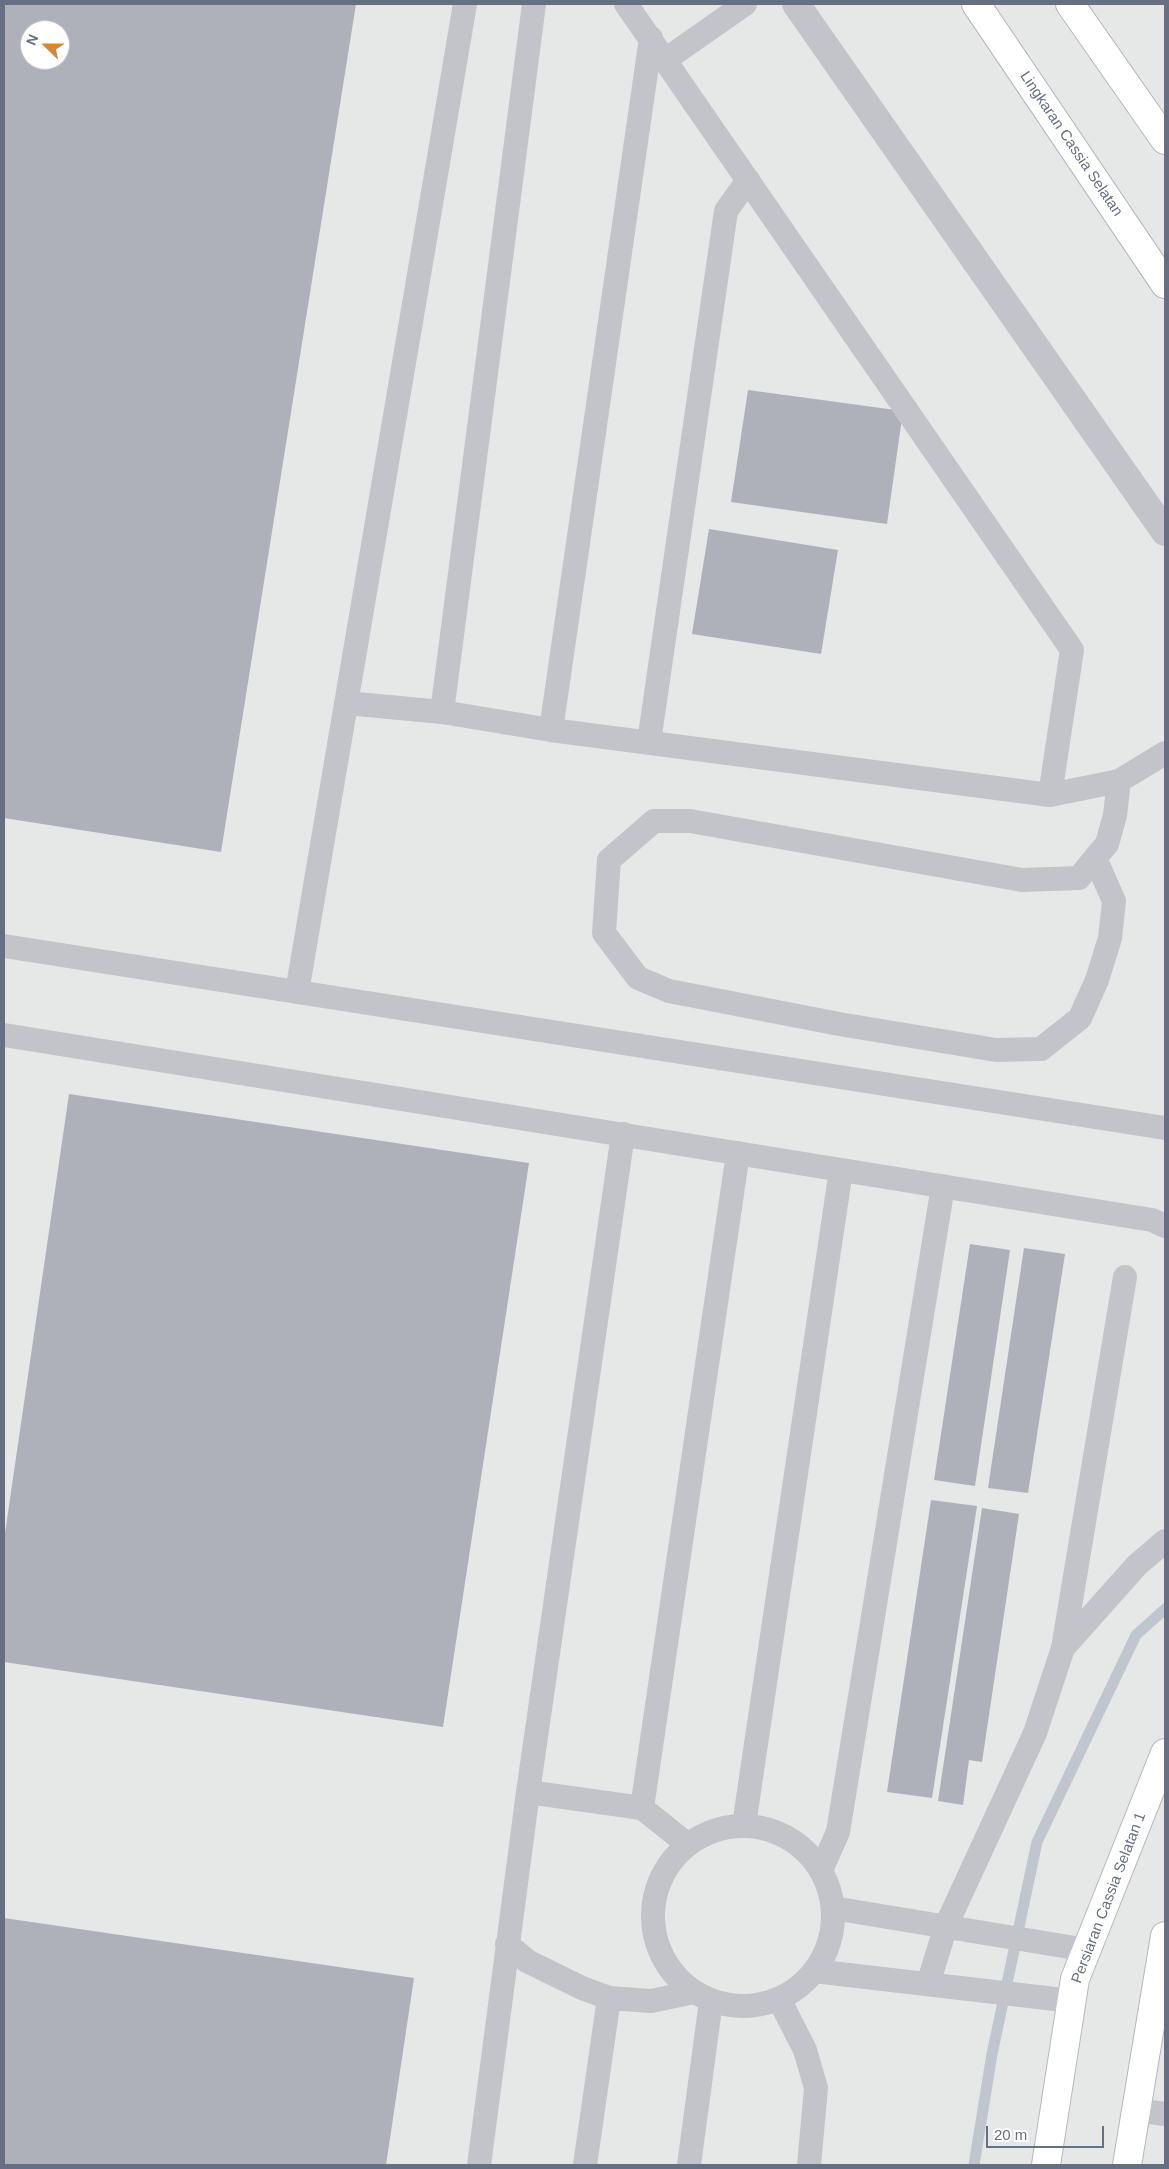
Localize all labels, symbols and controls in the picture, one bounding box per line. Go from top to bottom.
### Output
north arrow [20,20,70,70]
text: N [23,32,41,47]
street label: Lingkaran Cassia Selatan [1016,68,1126,220]
street label: Persiaran Cassia Selatan 1 [1068,1810,1150,1986]
scale bar [989,2116,1106,2148]
text: 20 m [994,2126,1027,2143]

